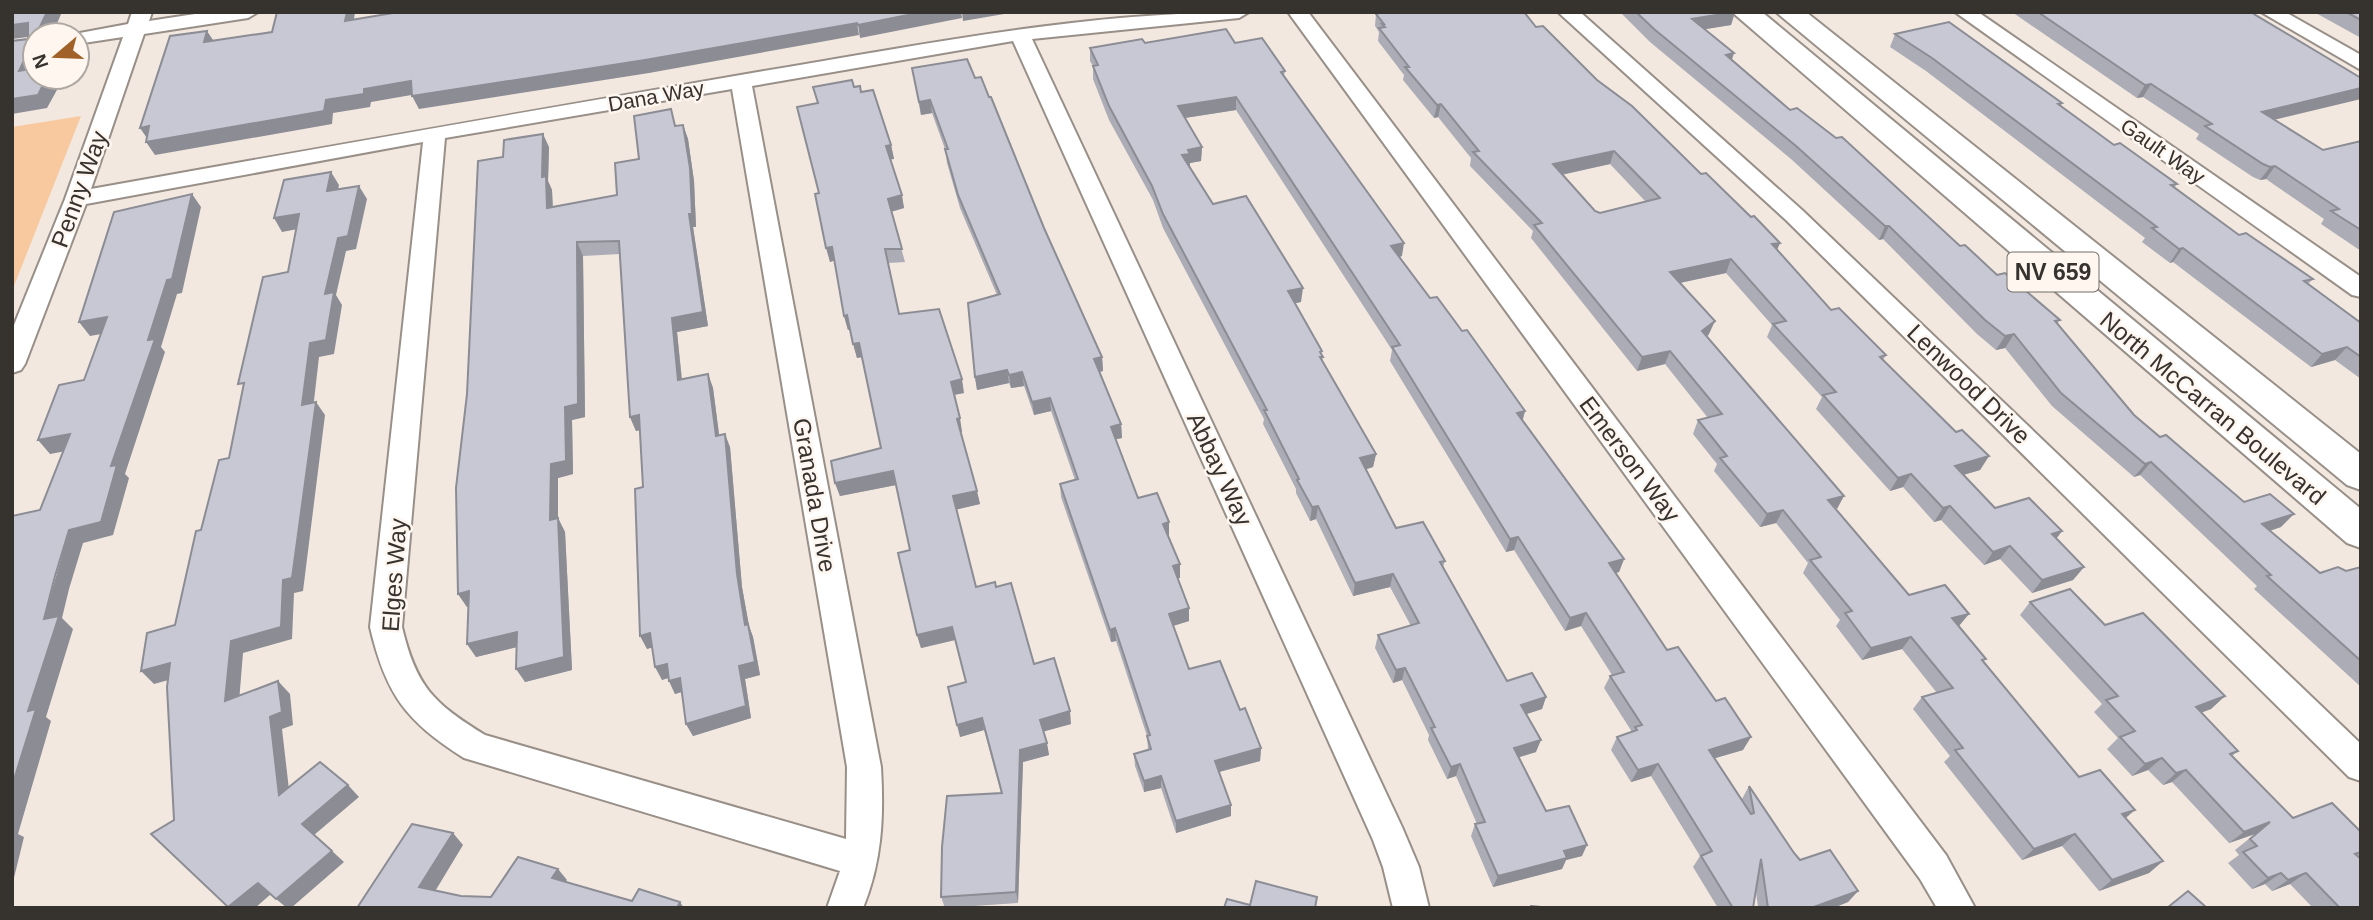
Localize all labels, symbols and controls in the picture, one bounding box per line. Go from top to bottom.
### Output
north arrow [21,21,91,91]
text: N [28,51,53,71]
street label: Dana Way [606,76,706,116]
street label: Gault Way [2117,114,2210,189]
street label: Penny Way [45,127,113,251]
road number: NV 659 [2008,252,2098,292]
street label: North McCarran Boulevard [2095,306,2331,510]
street label: Lenwood Drive [1902,319,2036,449]
street label: Emerson Way [1574,391,1686,527]
street label: Abbay Way [1182,408,1258,530]
street label: Granada Drive [788,416,842,574]
street label: Elges Way [377,517,411,633]

